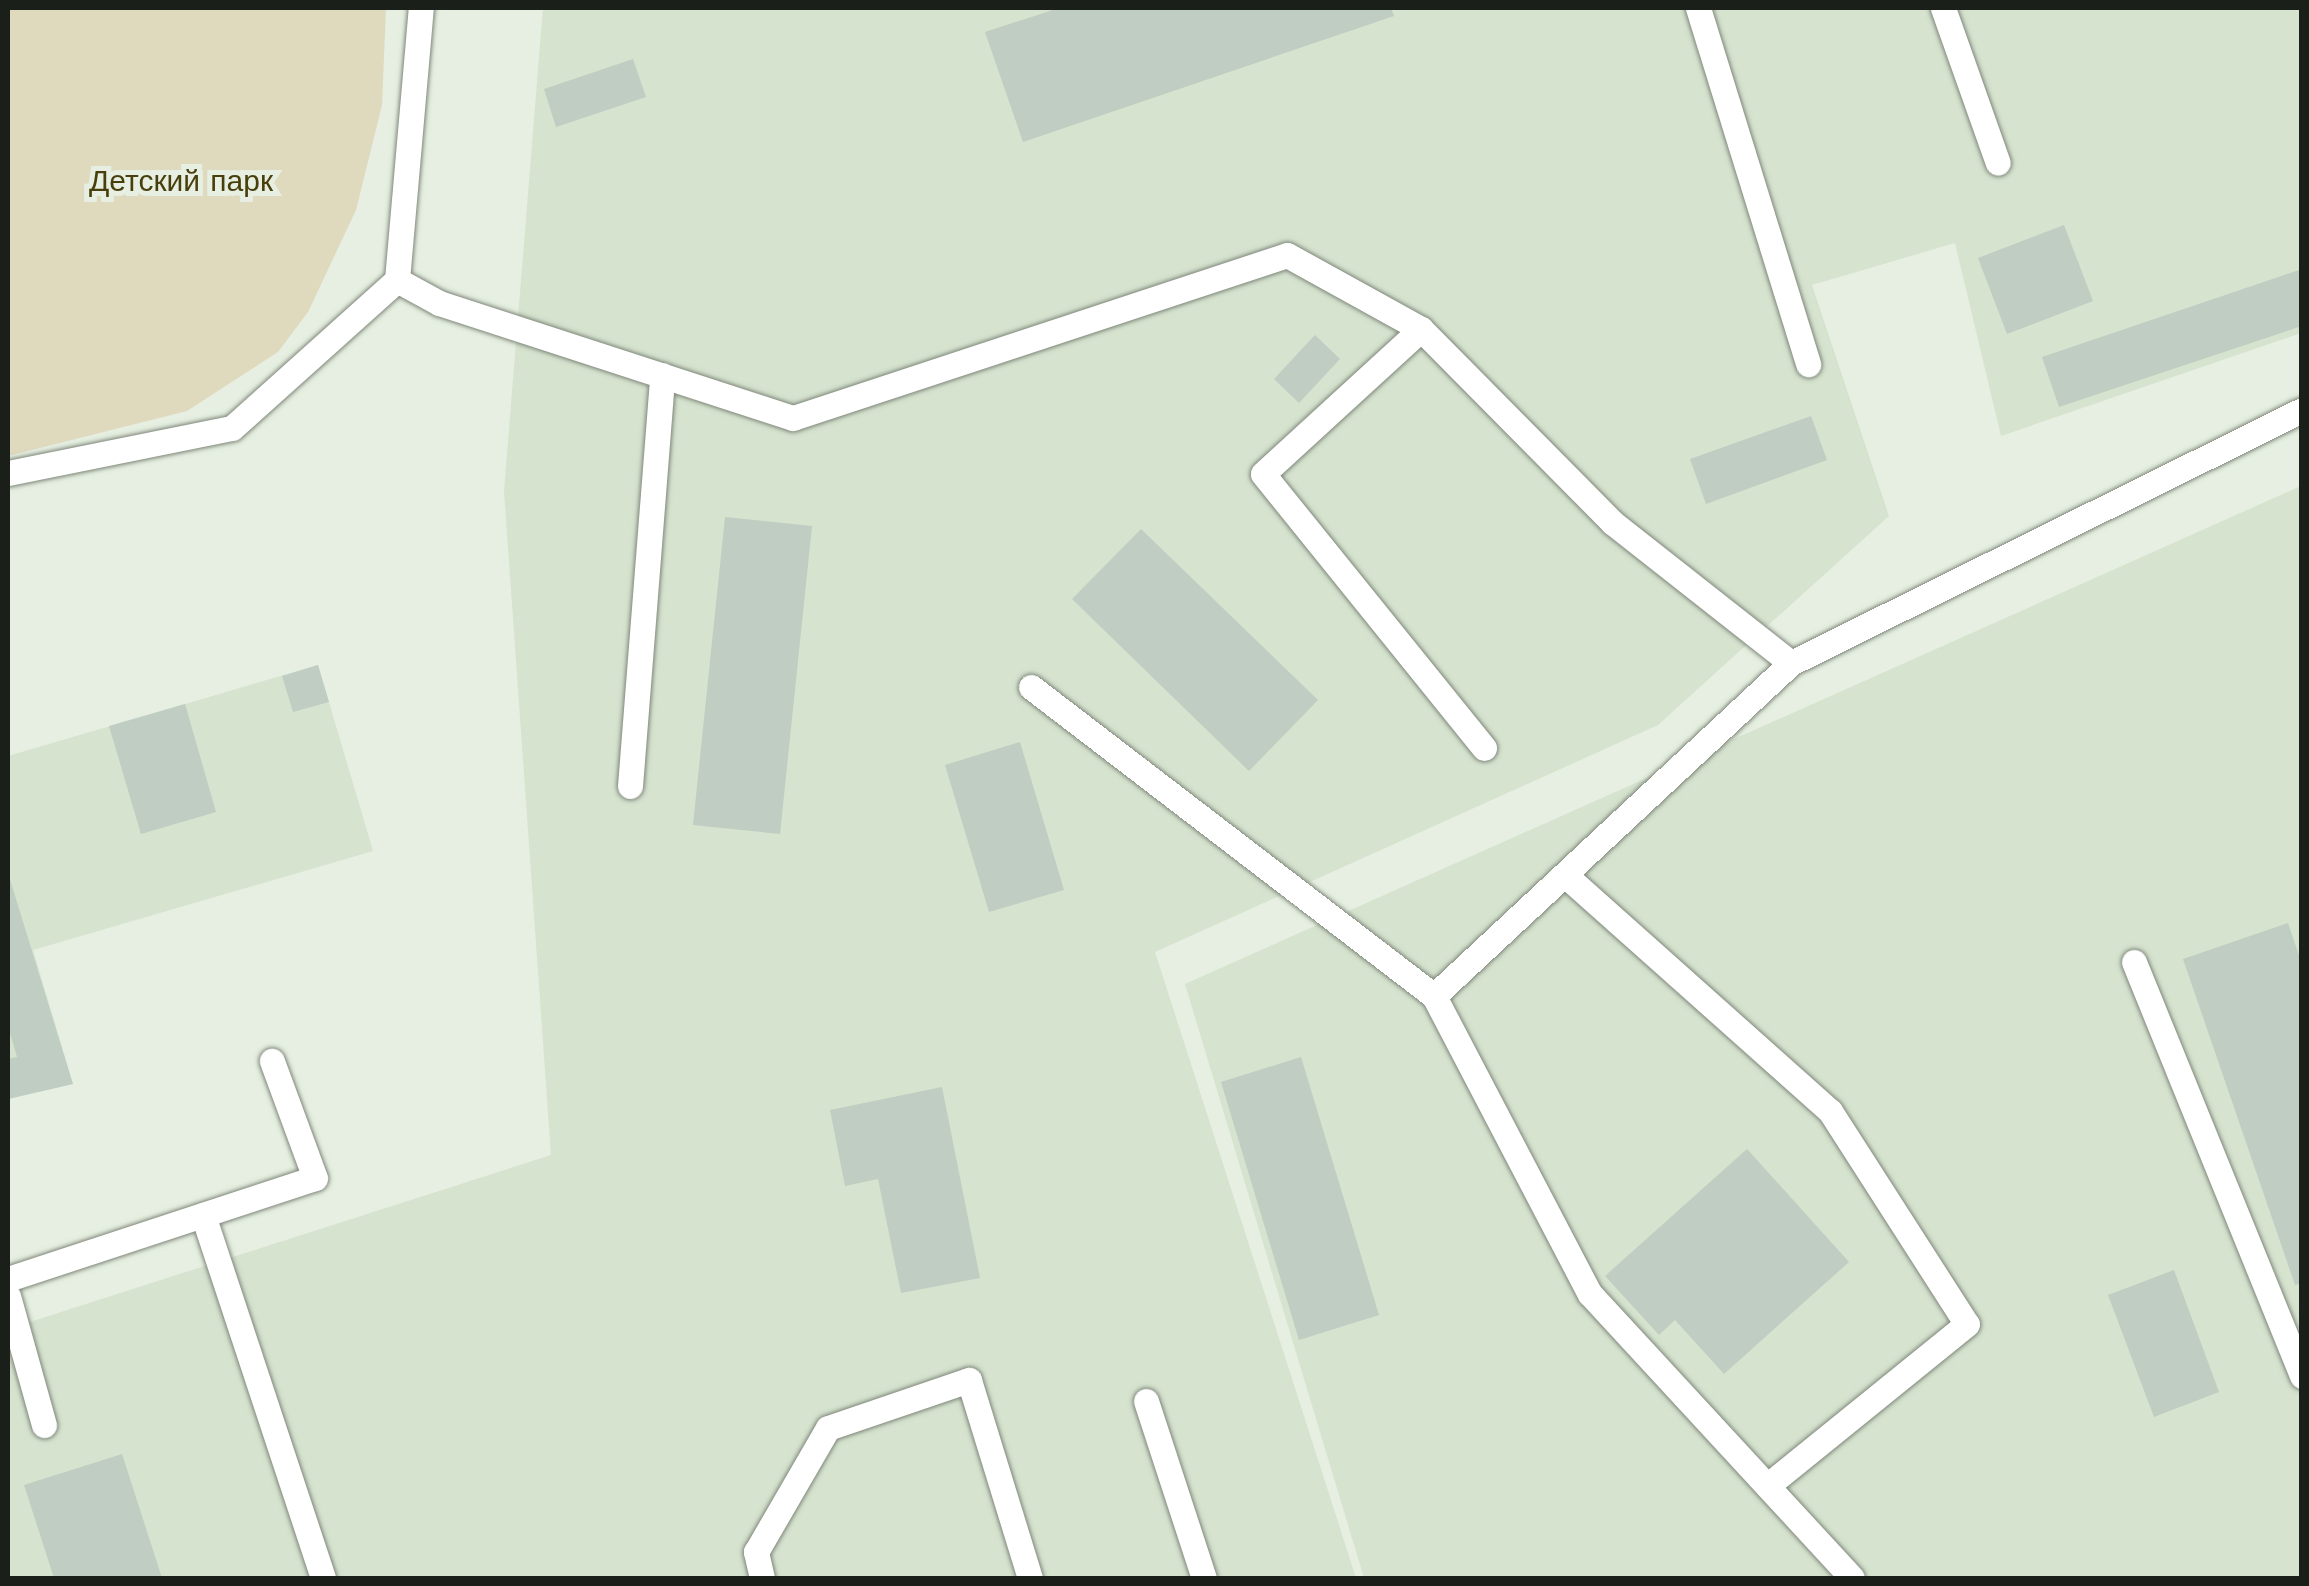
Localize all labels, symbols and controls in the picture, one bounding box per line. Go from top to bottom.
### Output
park label: Детский парк [89,163,273,199]

